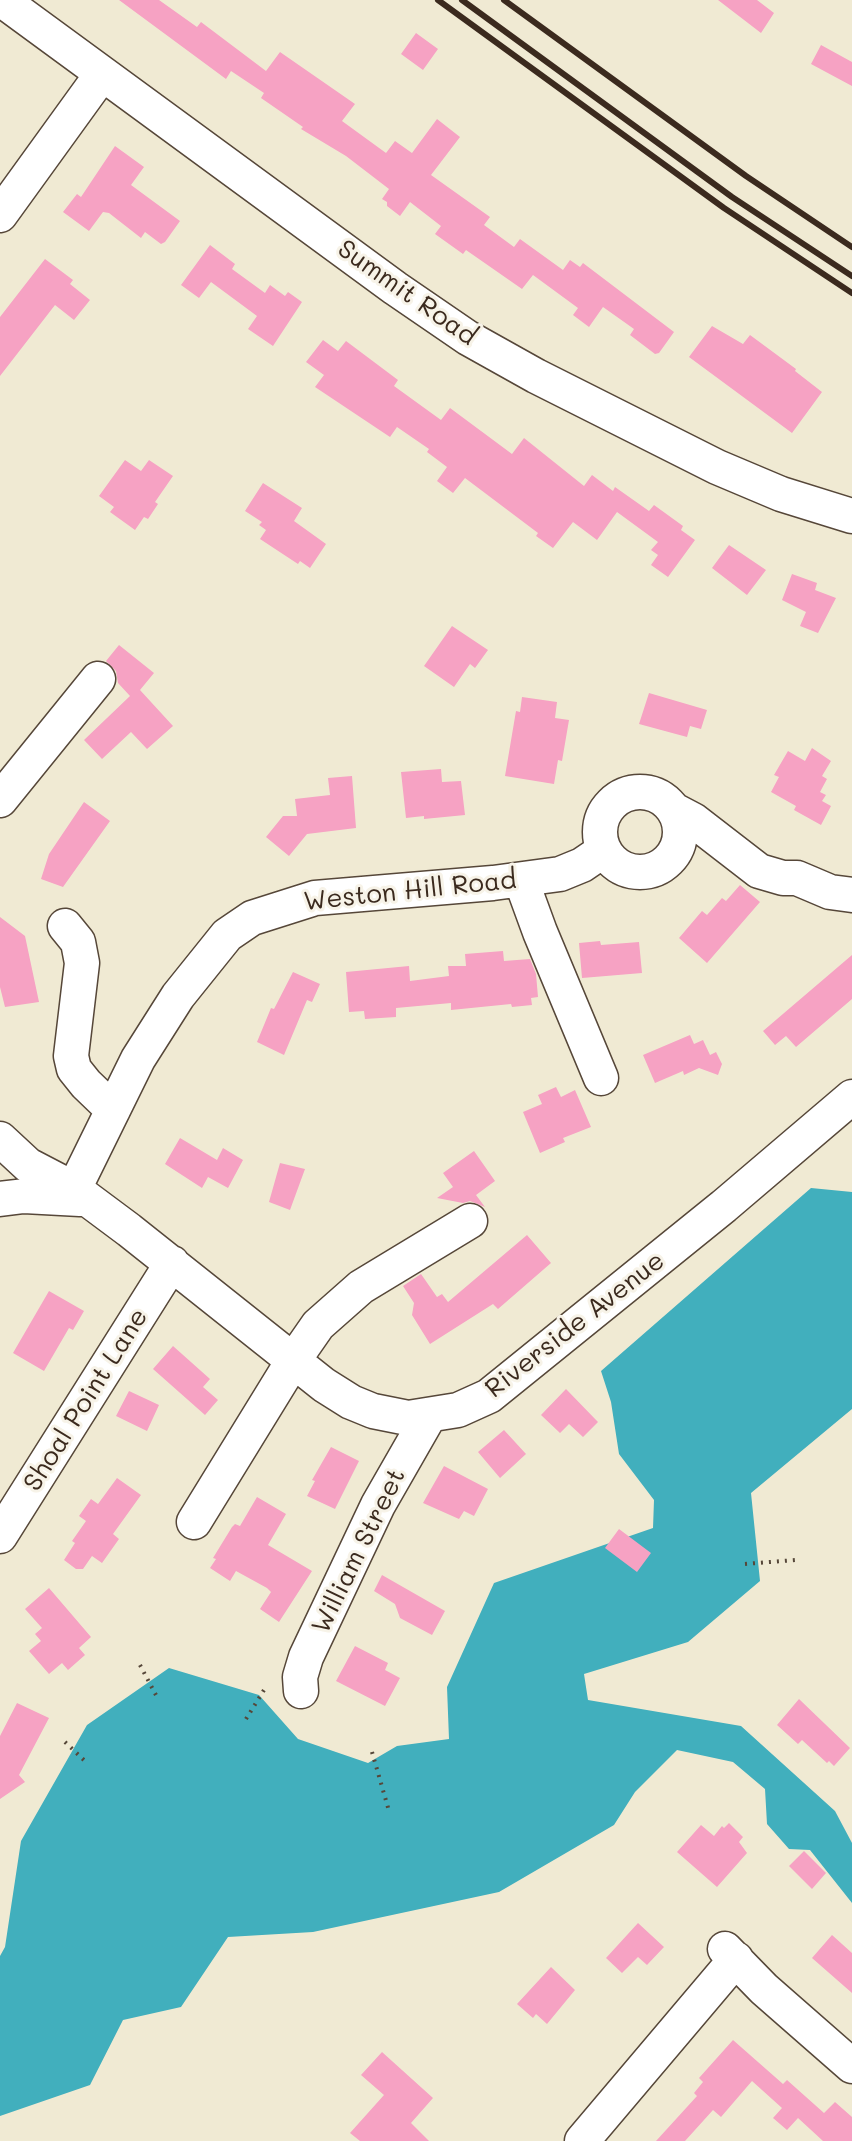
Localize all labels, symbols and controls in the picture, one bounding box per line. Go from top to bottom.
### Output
street label: Summit Road [331,234,483,352]
street label: Weston Hill Road [302,864,518,918]
street label: Riverside Avenue [479,1245,671,1405]
street label: Shoal Point Lane [17,1303,155,1497]
street label: William Street [306,1463,412,1639]

